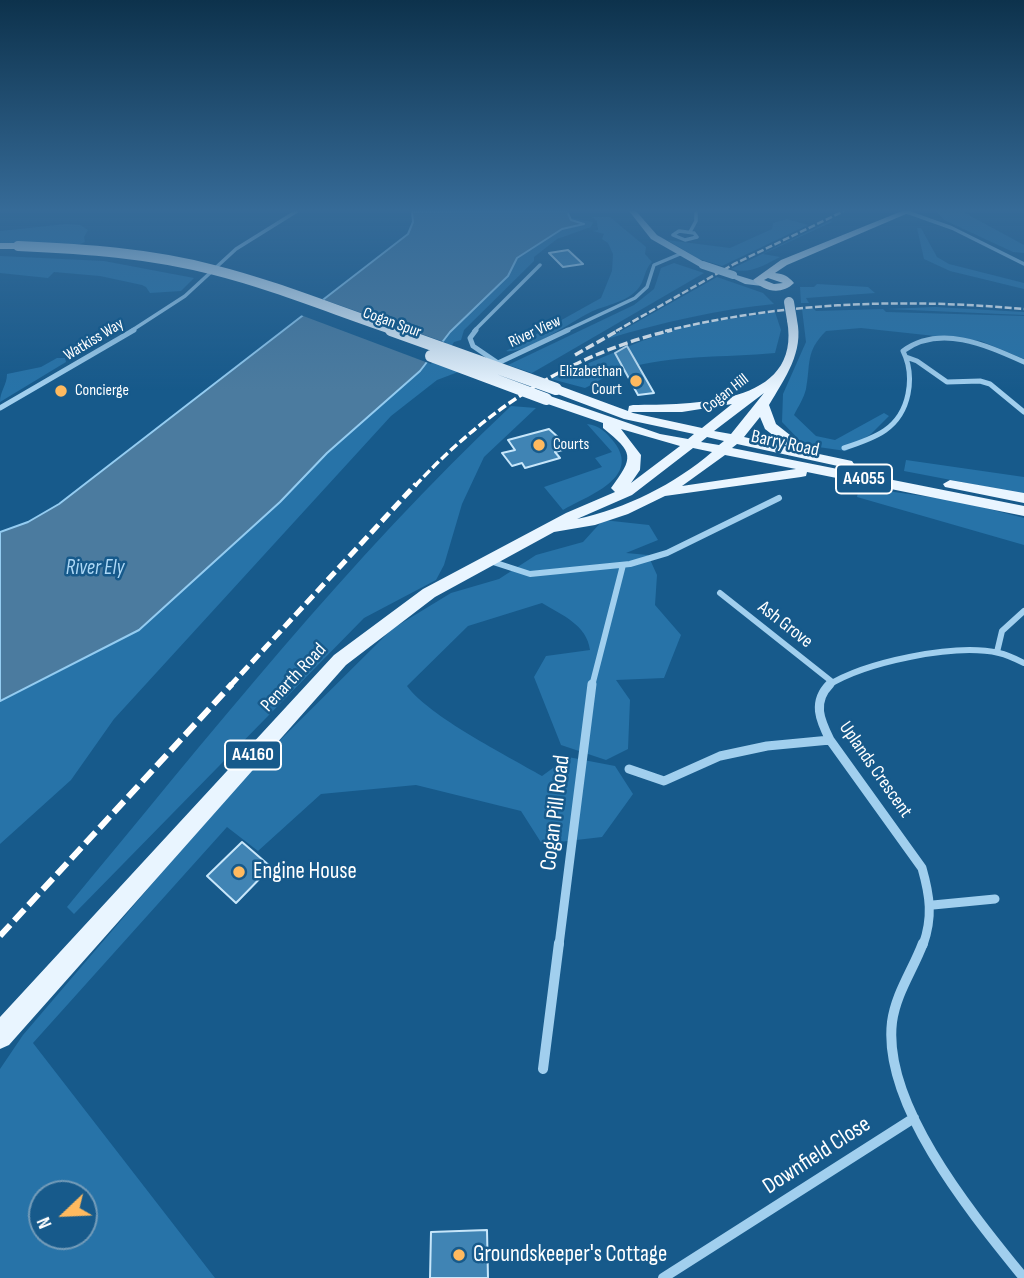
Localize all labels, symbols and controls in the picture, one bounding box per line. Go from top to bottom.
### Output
street label: Cogan Spur [360,304,424,342]
street label: River View [506,312,564,352]
street label: Watkiss Way [61,315,127,365]
place label: Elizabethan Court [559,362,622,400]
street label: Cogan Hill [699,370,753,418]
marker: Elizabethan Court [628,373,644,389]
place label: Concierge [75,381,129,401]
marker: Concierge [53,383,69,399]
street label: Barry Road [749,426,821,462]
place label: Courts [553,435,589,455]
marker: Courts [531,437,547,453]
road number: A4055 [836,464,892,494]
water label: River Ely [66,556,124,582]
street label: Ash Grove [753,596,817,654]
street label: Penarth Road [257,639,331,717]
street label: Uplands Crescent [834,718,916,822]
road number: A4160 [225,740,281,770]
street label: Cogan Pill Road [535,754,577,872]
place label: Engine House [253,858,357,886]
marker: Engine House [231,864,247,880]
street label: Downfield Close [758,1111,876,1201]
north arrow [28,1180,98,1250]
text: N [32,1213,58,1232]
place label: Groundskeeper's Cottage [473,1241,667,1269]
marker: Groundskeeper's Cottage [451,1247,467,1263]

